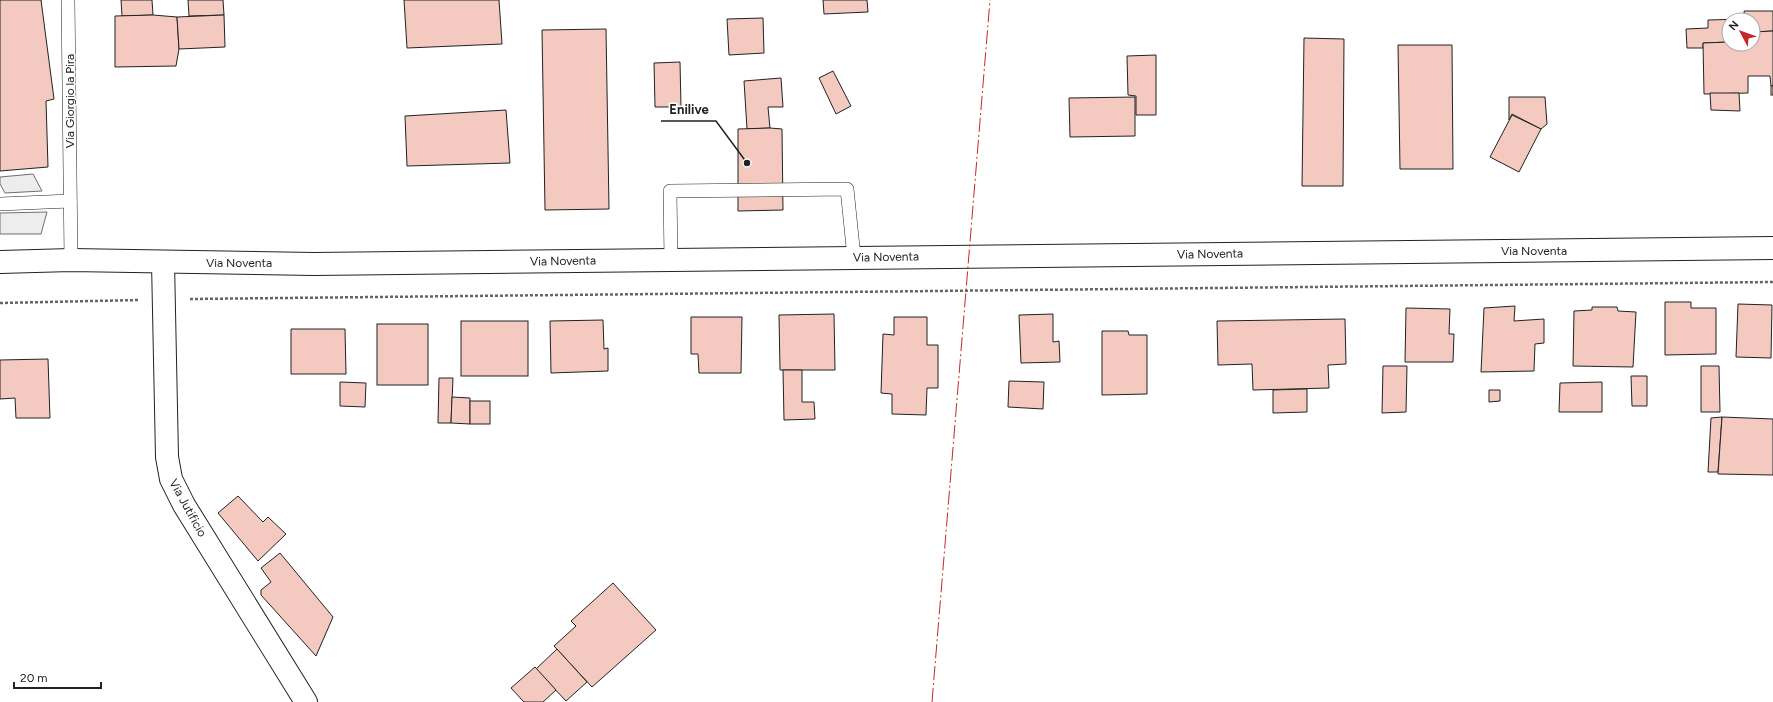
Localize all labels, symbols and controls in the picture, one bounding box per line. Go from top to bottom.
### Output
north arrow [1721,12,1761,52]
text: N [1726,18,1742,33]
street label: Via Giorgio la Pira [63,54,77,148]
callout: Enilive [661,96,716,121]
text: Enilive [669,102,709,117]
street label: Via Noventa [1501,244,1567,258]
street label: Via Noventa [1177,246,1243,262]
street label: Via Noventa [853,249,919,265]
street label: Via Noventa [530,253,596,269]
street label: Via Noventa [206,256,272,270]
street label: Via Jutificio [166,477,210,539]
scale bar [14,664,101,690]
text: 20 m [20,671,48,685]

